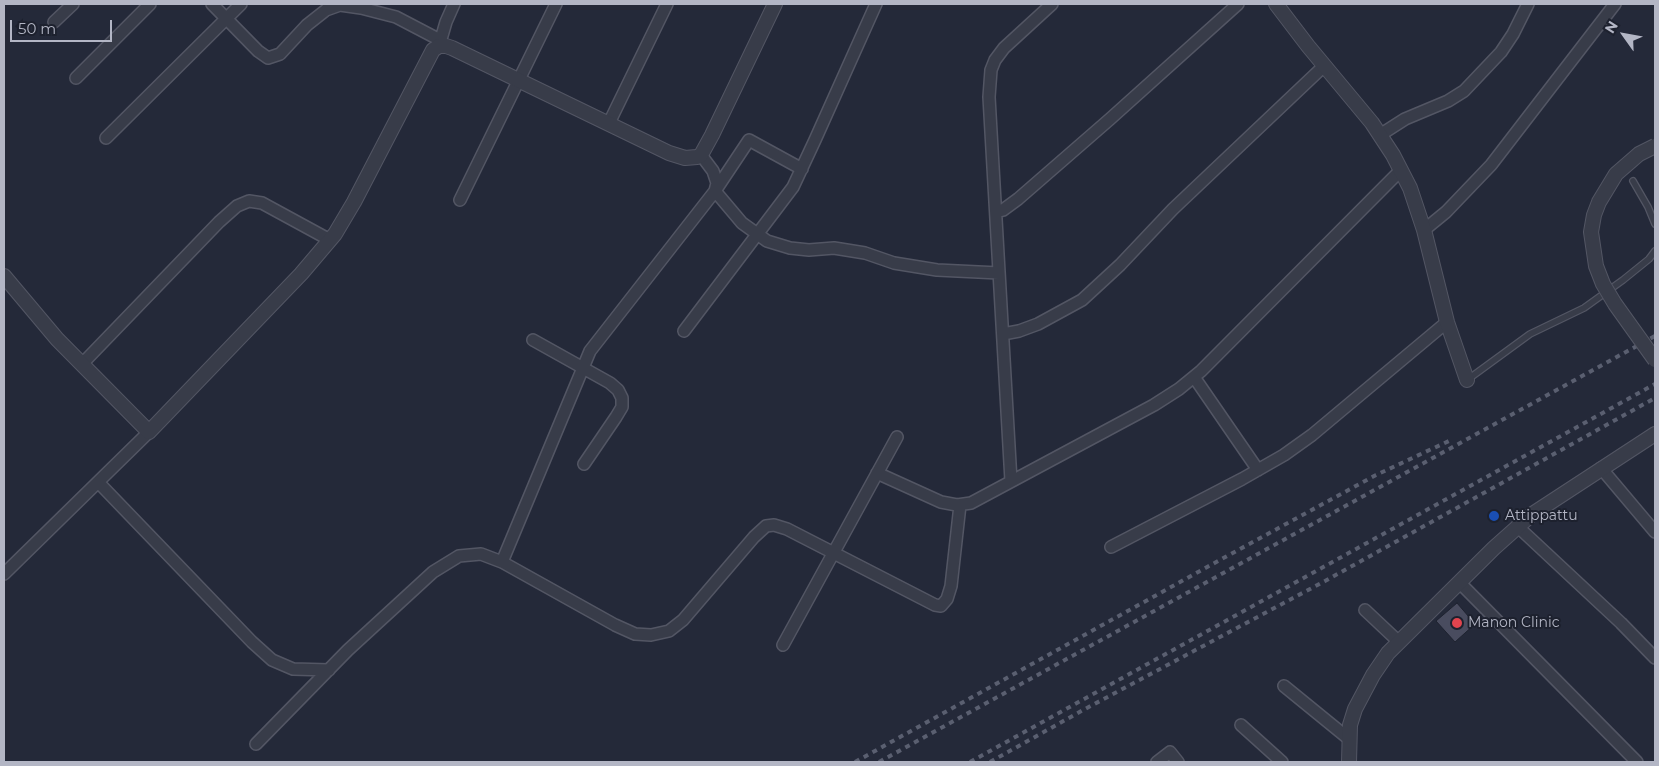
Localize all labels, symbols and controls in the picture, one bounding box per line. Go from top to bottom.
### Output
scale bar [12,10,115,42]
north arrow [1599,10,1649,60]
text: N [1601,17,1622,37]
text: 50 m [18,19,56,38]
place label: Attippattu [1505,508,1578,524]
marker: Attippattu [1487,509,1501,523]
place label: Manon Clinic [1468,615,1560,631]
marker: Manon Clinic [1450,616,1464,630]

